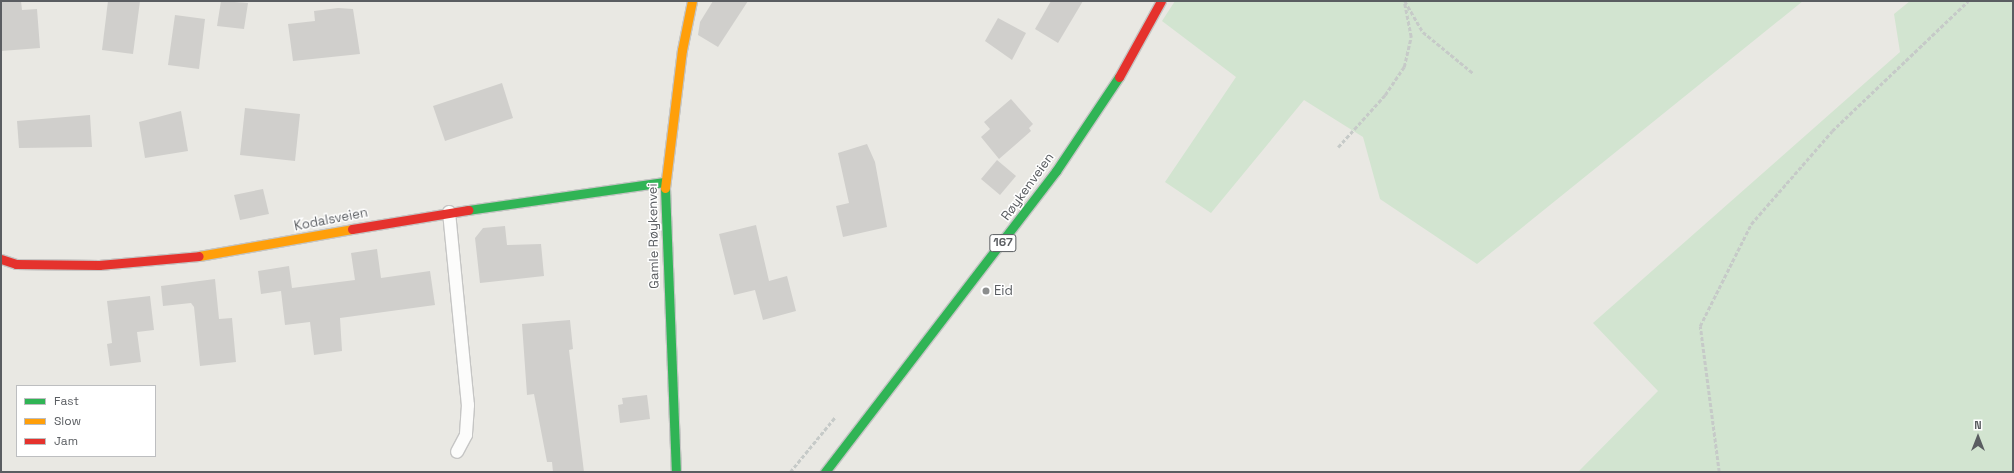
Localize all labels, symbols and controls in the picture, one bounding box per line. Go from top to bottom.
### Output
street label: Røykenveien [998,150,1058,224]
street label: Gamle Røykenvei [645,183,663,289]
street label: Kodalsveien [293,205,369,235]
road number: 167 [989,233,1017,253]
place label: Eid [994,283,1013,299]
marker: Eid [981,286,991,296]
legend [16,385,156,457]
text: Fast [54,393,79,409]
text: Slow [54,413,81,429]
north arrow [1958,417,1998,457]
text: N [1974,418,1982,432]
text: Jam [54,433,78,449]

